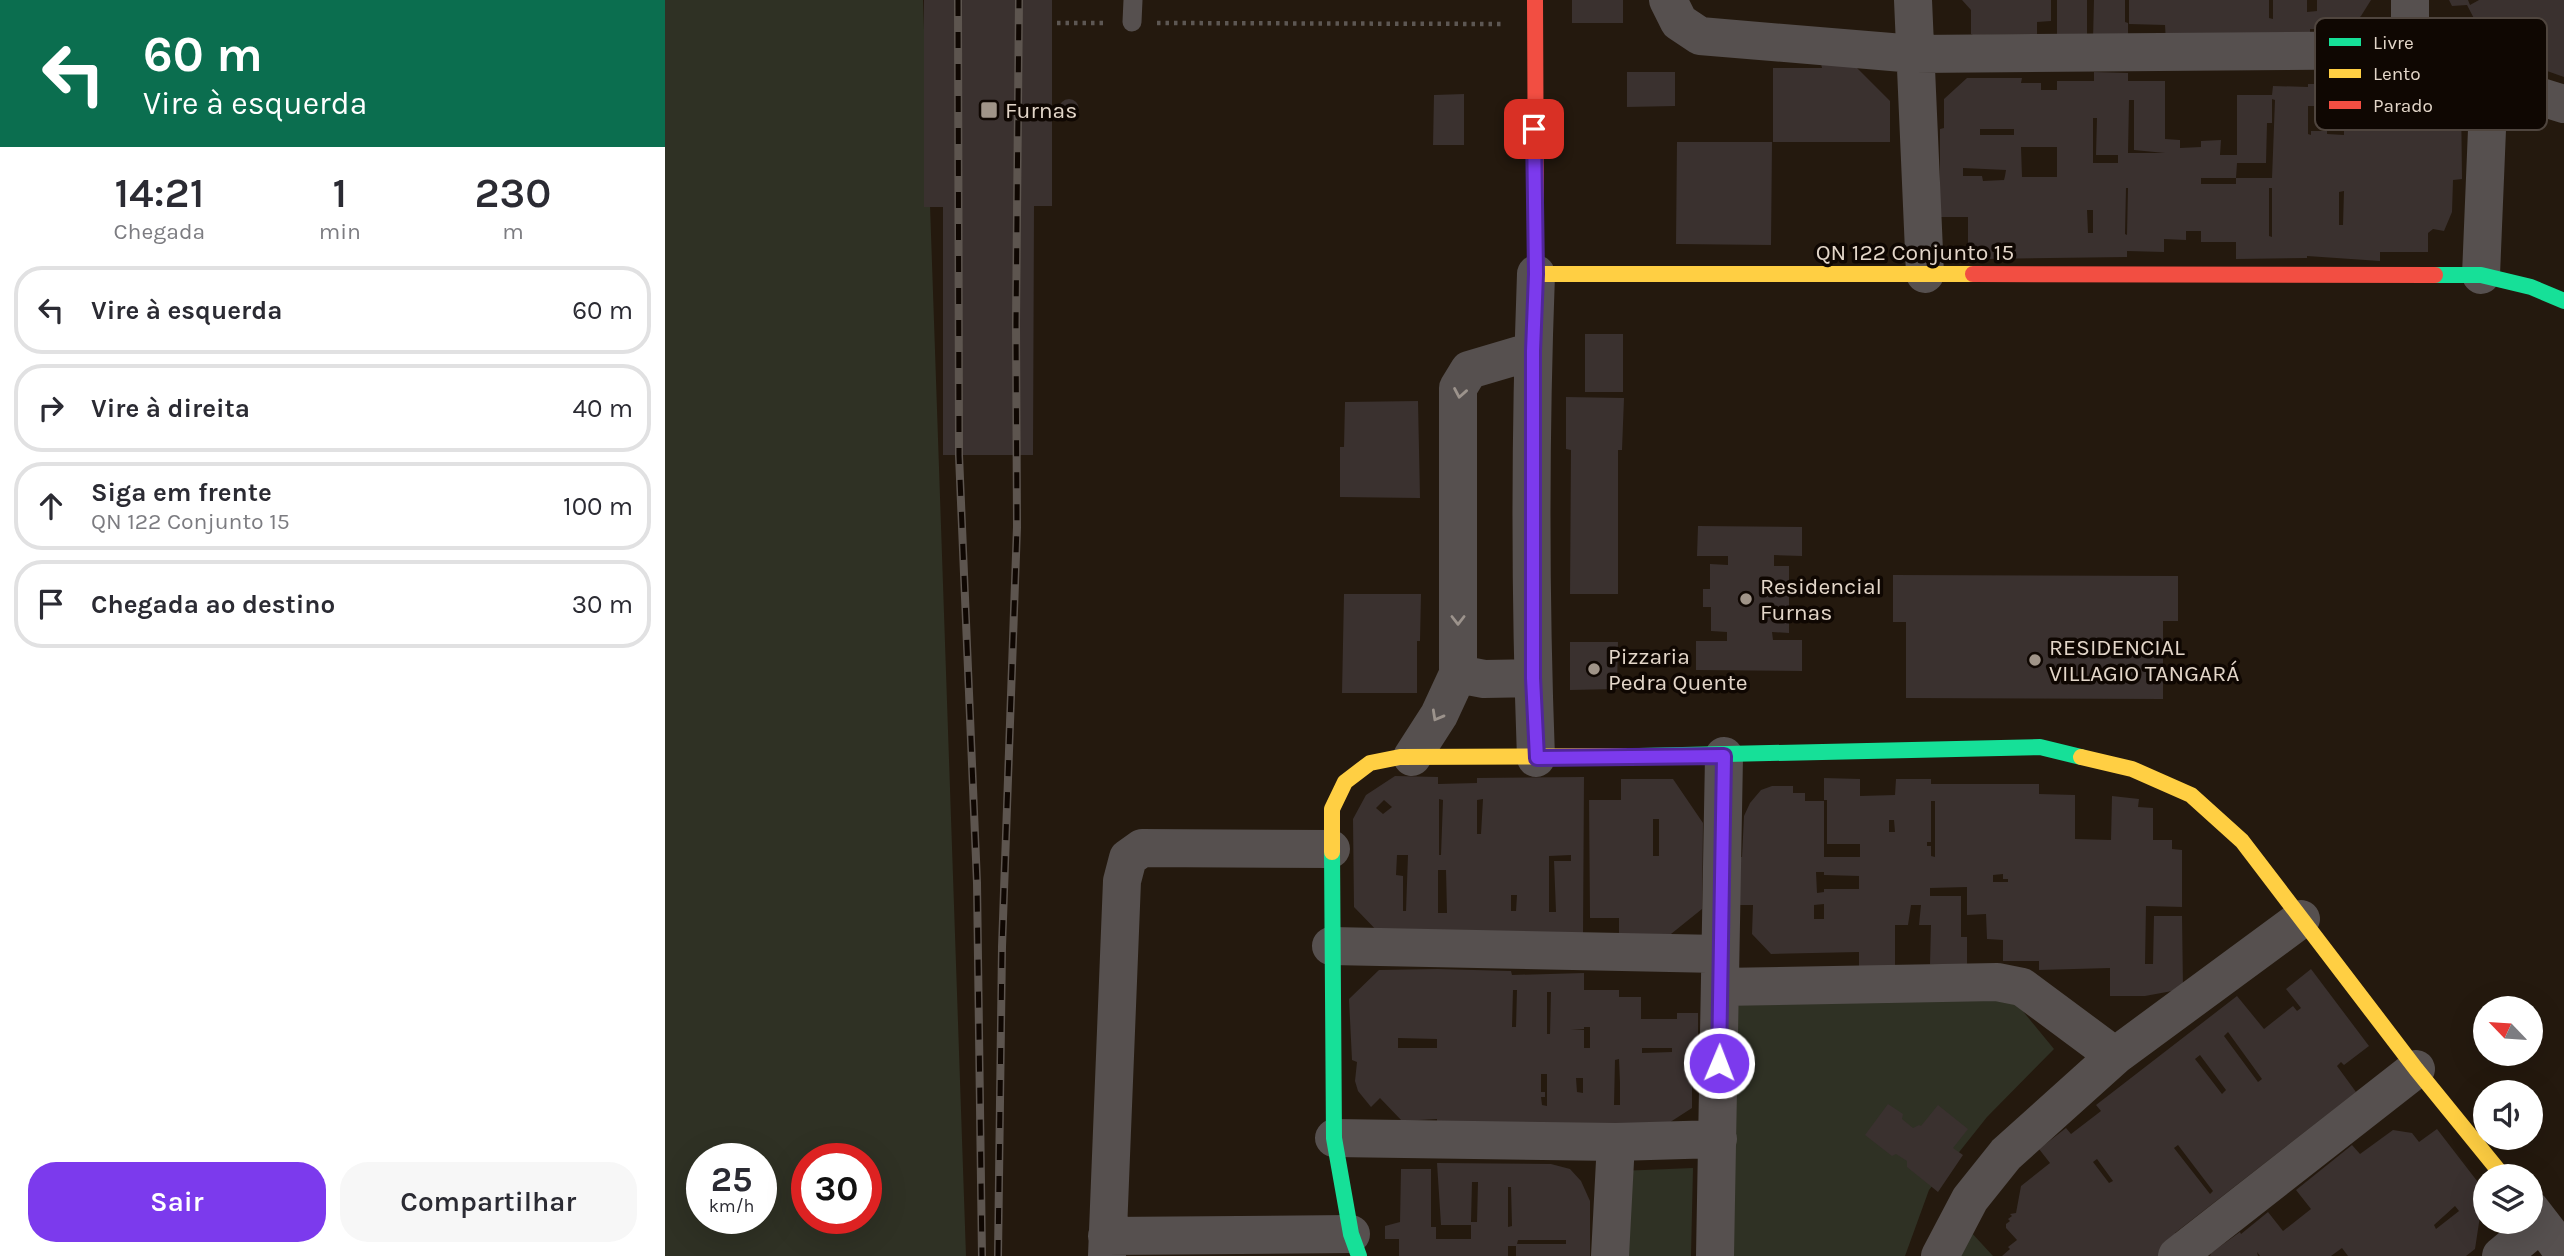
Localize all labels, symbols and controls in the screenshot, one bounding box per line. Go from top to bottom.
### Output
legend [2315,18,2547,130]
text: 60 m [143,26,263,83]
icon: left [28,28,119,119]
text: Livre [2373,32,2414,54]
text: Lento [2373,63,2421,85]
text: Vire à esquerda [143,85,367,122]
text: Parado [2373,95,2433,117]
place label: Furnas [1005,97,1077,124]
pin [1504,99,1564,159]
marker: Furnas [979,100,999,120]
icon: arrive [1515,110,1553,148]
text: 14:21 [114,168,204,218]
text: 1 [332,168,347,218]
text: 230 [474,168,551,218]
text: Chegada [113,218,205,245]
text: min [319,218,361,245]
text: m [502,218,524,245]
street label: QN 122 Conjunto 15 [1816,239,2014,266]
icon: left [32,291,70,329]
text: Vire à esquerda [91,295,282,326]
text: 60 m [572,295,633,326]
one-way arrow [1453,387,1468,399]
icon: right [32,389,70,427]
text: Vire à direita [91,393,250,424]
text: 40 m [573,393,633,424]
text: Siga em frente [91,477,272,508]
icon: ahead [32,487,70,525]
text: 100 m [563,491,633,522]
text: QN 122 Conjunto 15 [91,508,290,535]
place label: Residencial Furnas [1760,573,1882,626]
icon: arrive [32,585,70,623]
text: Chegada ao destino [91,589,335,620]
text: 30 m [572,589,633,620]
marker: Residencial Furnas [1738,591,1754,607]
one-way arrow [1450,615,1466,626]
place label: RESIDENCIAL VILLAGIO TANGARÁ [2049,634,2240,687]
place label: Pizzaria Pedra Quente [1608,643,1748,696]
marker: RESIDENCIAL VILLAGIO TANGARÁ [2027,652,2043,668]
marker: Pizzaria Pedra Quente [1586,661,1602,677]
one-way arrow [1432,709,1445,722]
north arrow [2473,996,2543,1066]
map controls [2473,996,2543,1234]
position arrow [1682,1026,1756,1100]
button: sound [2473,1080,2543,1150]
speed limit sign: 30 [791,1143,882,1234]
text: 25 [711,1159,752,1200]
button: Sair [28,1162,326,1242]
button: Compartilhar [340,1162,637,1242]
button: layers [2473,1164,2543,1234]
text: km/h [709,1195,754,1217]

